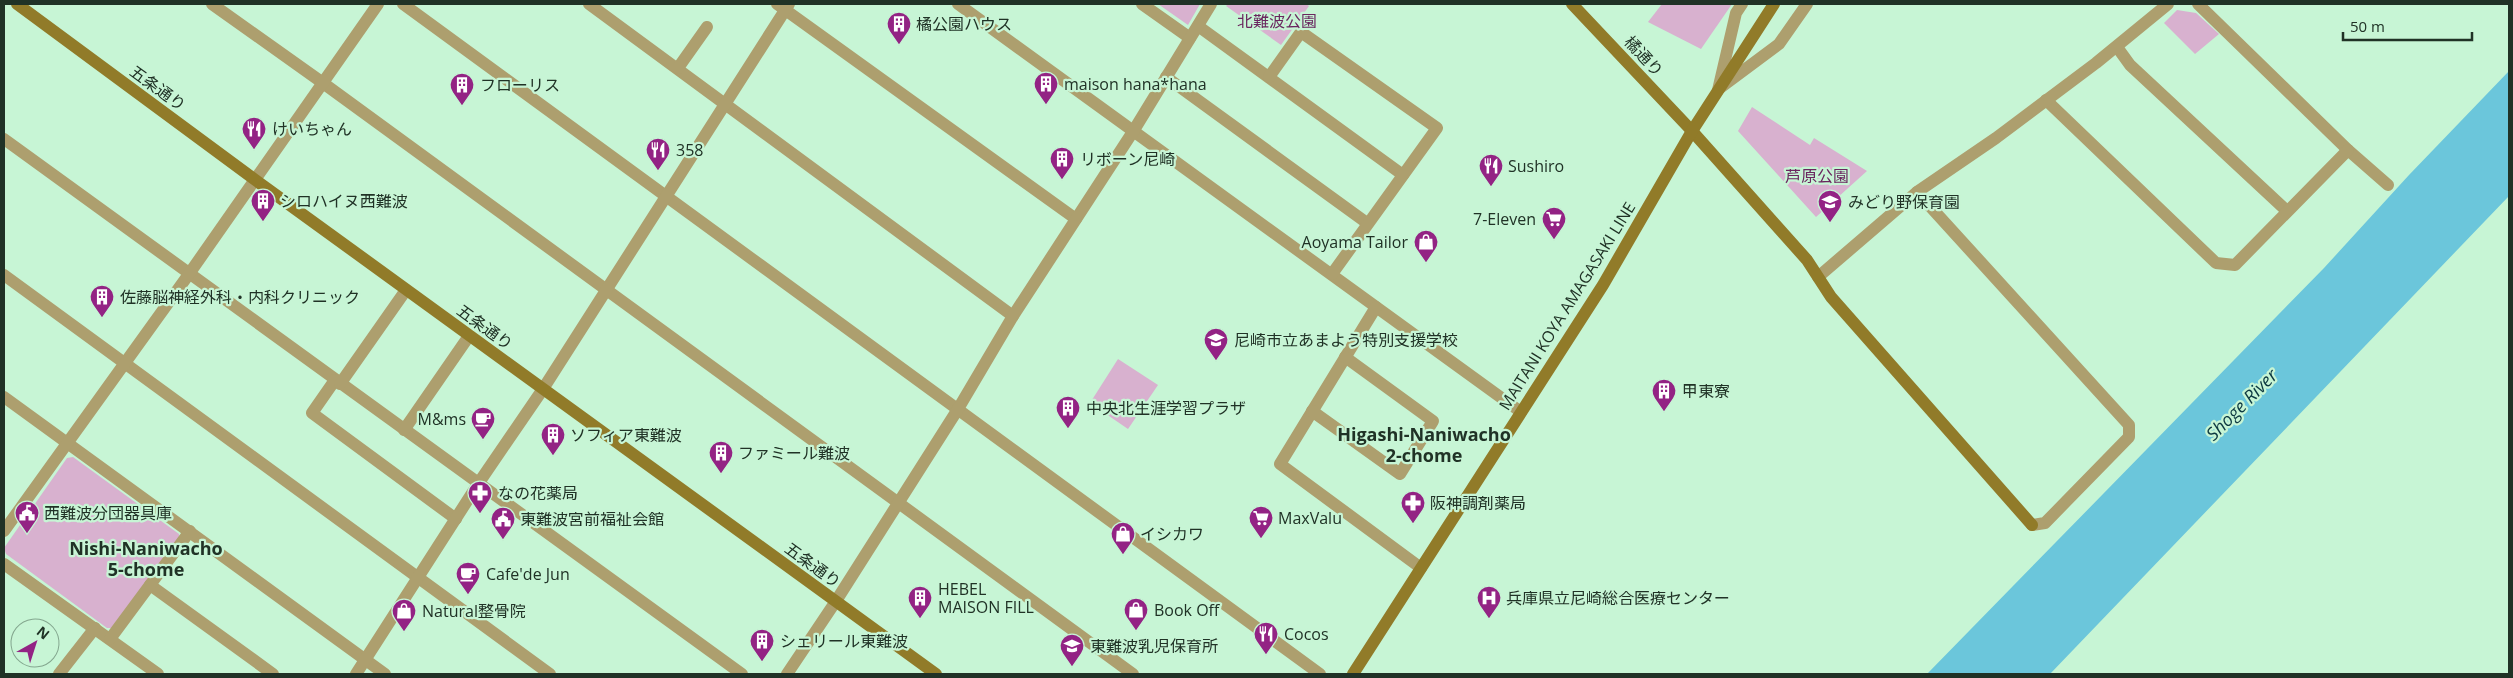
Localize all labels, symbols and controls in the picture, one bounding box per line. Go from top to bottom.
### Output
park label: 北難波公園 [1237,10,1317,32]
scale bar [2343,10,2472,42]
building icon: 橘公園ハウス [886,11,912,45]
place label: 橘公園ハウス [916,13,1012,35]
text: 50 m [2350,16,2385,36]
street label: 橘通り [1620,31,1668,81]
street label: 五条通り [126,60,190,116]
building icon: maison hana*hana [1033,71,1059,105]
building icon: フローリス [449,72,475,106]
place label: maison hana*hana [1064,73,1207,95]
place label: フローリス [480,74,560,96]
restaurant icon: けいちゃん [241,116,267,150]
place label: けいちゃん [272,118,352,140]
restaurant icon: 358 [645,137,671,171]
place label: 358 [676,139,703,161]
building icon: リボーン尼崎 [1049,146,1075,180]
place label: リボーン尼崎 [1080,148,1175,170]
restaurant icon: Sushiro [1478,153,1504,187]
place label: Sushiro [1508,155,1564,177]
park label: 芦原公園 [1785,165,1849,187]
building icon: シロハイヌ西難波 [250,188,276,222]
school or university icon: みどり野保育園 [1817,189,1843,223]
place label: シロハイヌ西難波 [280,190,408,212]
place label: みどり野保育園 [1848,191,1960,213]
street label: MAITANI KOYA AMAGASAKI LINE [1494,198,1640,414]
supermarket icon: 7-Eleven [1541,206,1567,240]
place label: 7-Eleven [1473,208,1536,230]
shop icon: Aoyama Tailor [1413,229,1439,263]
place label: Aoyama Tailor [1302,231,1408,253]
building icon: 佐藤脳神経外科・内科クリニック [89,284,115,318]
place label: 佐藤脳神経外科・内科クリニック [120,286,360,308]
street label: 五条通り [453,299,517,355]
school or university icon: 尼崎市立あまよう特別支援学校 [1203,327,1229,361]
place label: 尼崎市立あまよう特別支援学校 [1234,329,1458,351]
water label: Shoge River [2200,363,2283,445]
building icon: 甲東寮 [1651,378,1677,412]
place label: 甲東寮 [1682,380,1730,402]
building icon: 中央北生涯学習プラザ [1055,395,1081,429]
place label: 中央北生涯学習プラザ [1086,397,1246,419]
cafe icon: M&ms [470,406,496,440]
place label: M&ms [418,408,466,430]
building icon: ソフィア東難波 [540,422,566,456]
district label: Higashi-Naniwacho 2-chome [1337,422,1511,467]
place label: ソフィア東難波 [570,424,682,446]
building icon: ファミール難波 [708,440,734,474]
place label: ファミール難波 [738,442,850,464]
pharmacy icon: なの花薬局 [467,480,493,514]
place label: なの花薬局 [498,482,578,504]
pharmacy icon: 阪神調剤薬局 [1400,490,1426,524]
place label: 阪神調剤薬局 [1430,492,1526,514]
public building icon: 西難波分団器具庫 [14,500,40,534]
place label: 西難波分団器具庫 [44,502,172,524]
supermarket icon: MaxValu [1248,505,1274,539]
public building icon: 東難波宮前福祉会館 [490,506,516,540]
place label: MaxValu [1278,507,1342,529]
place label: 東難波宮前福祉会館 [520,508,664,530]
shop icon: イシカワ [1110,521,1136,555]
place label: イシカワ [1140,523,1204,545]
district label: Nishi-Naniwacho 5-chome [69,536,223,581]
street label: 五条通り [781,537,845,593]
cafe icon: Cafe'de Jun [455,561,481,595]
place label: Cafe'de Jun [486,563,570,585]
place label: HEBEL MAISON FILL [938,578,1034,618]
building icon: HEBEL MAISON FILL [907,585,933,619]
hospital icon: 兵庫県立尼崎総合医療センター [1476,585,1502,619]
place label: 兵庫県立尼崎総合医療センター [1506,587,1730,609]
shop icon: Book Off [1123,597,1149,631]
shop icon: Natural整骨院 [391,598,417,632]
place label: Book Off [1154,599,1221,621]
place label: Natural整骨院 [422,600,526,622]
north arrow [10,618,60,668]
restaurant icon: Cocos [1253,621,1279,655]
text: N [33,622,54,643]
place label: Cocos [1284,623,1329,645]
building icon: シェリール東難波 [749,628,775,662]
place label: シェリール東難波 [780,630,908,652]
school or university icon: 東難波乳児保育所 [1059,633,1085,667]
place label: 東難波乳児保育所 [1090,635,1218,657]

